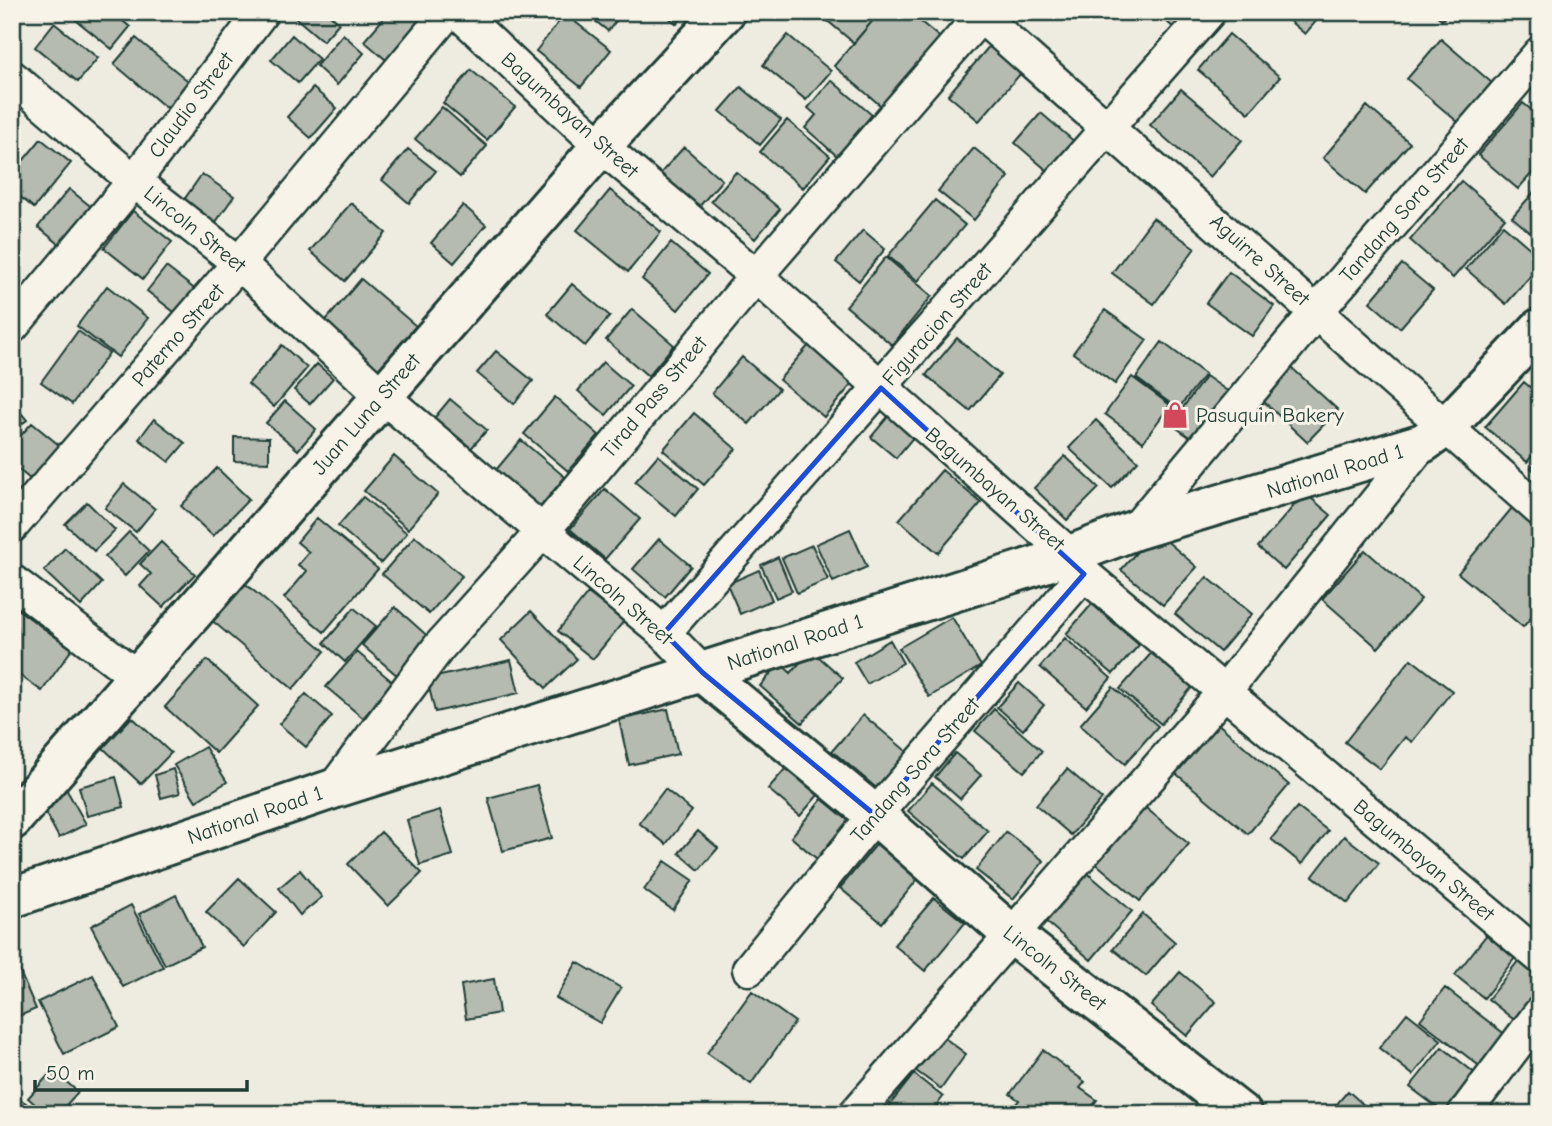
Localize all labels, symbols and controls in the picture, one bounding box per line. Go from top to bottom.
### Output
street label: Claudio Street [144,47,239,162]
street label: Bagumbayan Street [496,47,644,184]
street label: Tandang Sora Street [1334,132,1474,287]
street label: Lincoln Street [139,181,251,278]
street label: Aguirre Street [1205,209,1315,311]
street label: Figuracion Street [877,257,997,390]
street label: Paterno Street [127,278,230,391]
street label: Tirad Pass Street [596,331,712,463]
street label: Juan Luna Street [307,348,426,480]
shop icon: Pasuquin Bakery [1160,400,1190,430]
place label: Pasuquin Bakery [1196,403,1345,427]
street label: Bagumbayan Street [921,422,1070,557]
street label: National Road 1 [1264,439,1406,503]
street label: Lincoln Street [568,550,678,650]
street label: National Road 1 [724,609,866,675]
street label: Tandang Sora Street [845,692,985,847]
street label: National Road 1 [184,781,326,849]
street label: Bagumbayan Street [1349,794,1500,926]
street label: Lincoln Street [999,920,1112,1016]
scale bar [35,1049,247,1093]
text: 50 m [46,1061,95,1085]

